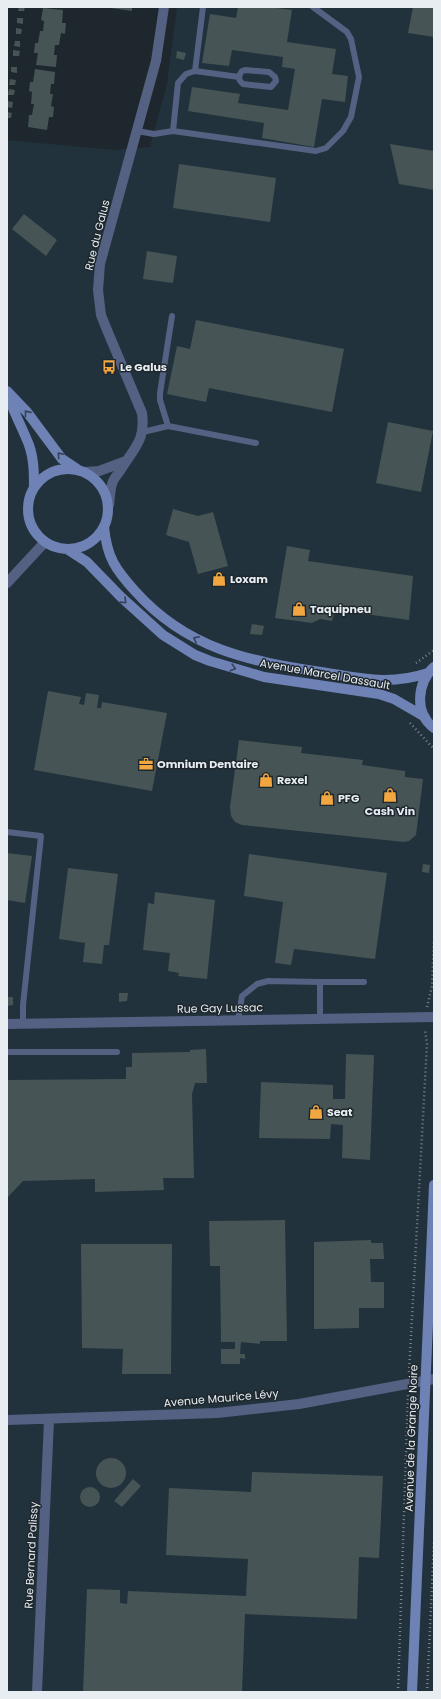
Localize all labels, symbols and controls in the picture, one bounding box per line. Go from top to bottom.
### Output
street label: Rue du Galus [80,198,114,272]
bus stop icon: Le Galus [101,359,117,375]
place label: Le Galus [120,359,167,375]
one-way arrow [25,410,32,418]
one-way arrow [57,453,64,460]
shop icon: Loxam [211,571,227,587]
place label: Loxam [230,571,268,587]
one-way arrow [119,596,127,603]
shop icon: Taquipneu [291,601,307,617]
place label: Taquipneu [310,601,371,617]
one-way arrow [193,636,201,644]
street label: Avenue Marcel Dassault [258,655,392,693]
one-way arrow [229,663,236,672]
office icon: Omnium Dentaire [138,756,154,772]
place label: Omnium Dentaire [157,756,258,772]
shop icon: Rexel [258,772,274,788]
place label: Rexel [277,772,307,788]
shop icon: Cash Vin [382,787,398,803]
shop icon: PFG [319,790,335,806]
place label: PFG [338,790,360,806]
place label: Cash Vin [365,803,415,819]
street label: Rue Gay Lussac [177,999,263,1017]
shop icon: Seat [308,1104,324,1120]
place label: Seat [327,1104,353,1120]
street label: Avenue de la Grange Noire [400,1364,422,1512]
street label: Avenue Maurice Lévy [163,1385,280,1411]
street label: Rue Bernard Palissy [20,1500,42,1609]

